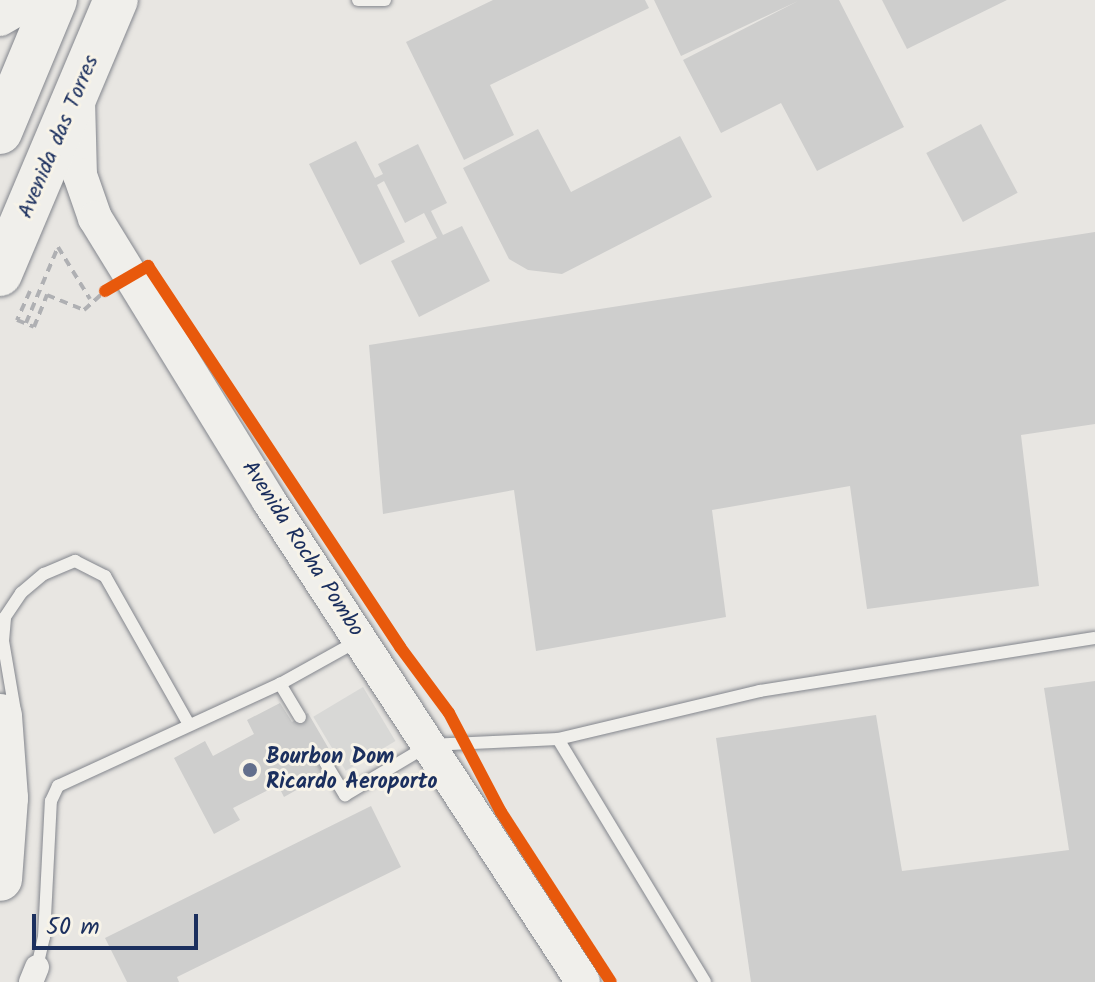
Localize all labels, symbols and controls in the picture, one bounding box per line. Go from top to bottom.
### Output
street label: Avenida das Torres [13,51,105,223]
street label: Avenida Rocha Pombo [235,456,369,642]
place label: Bourbon Dom Ricardo Aeroporto [266,744,438,796]
marker: Bourbon Dom Ricardo Aeroporto [241,761,259,779]
scale bar [36,898,202,948]
text: 50 m [46,908,100,947]

